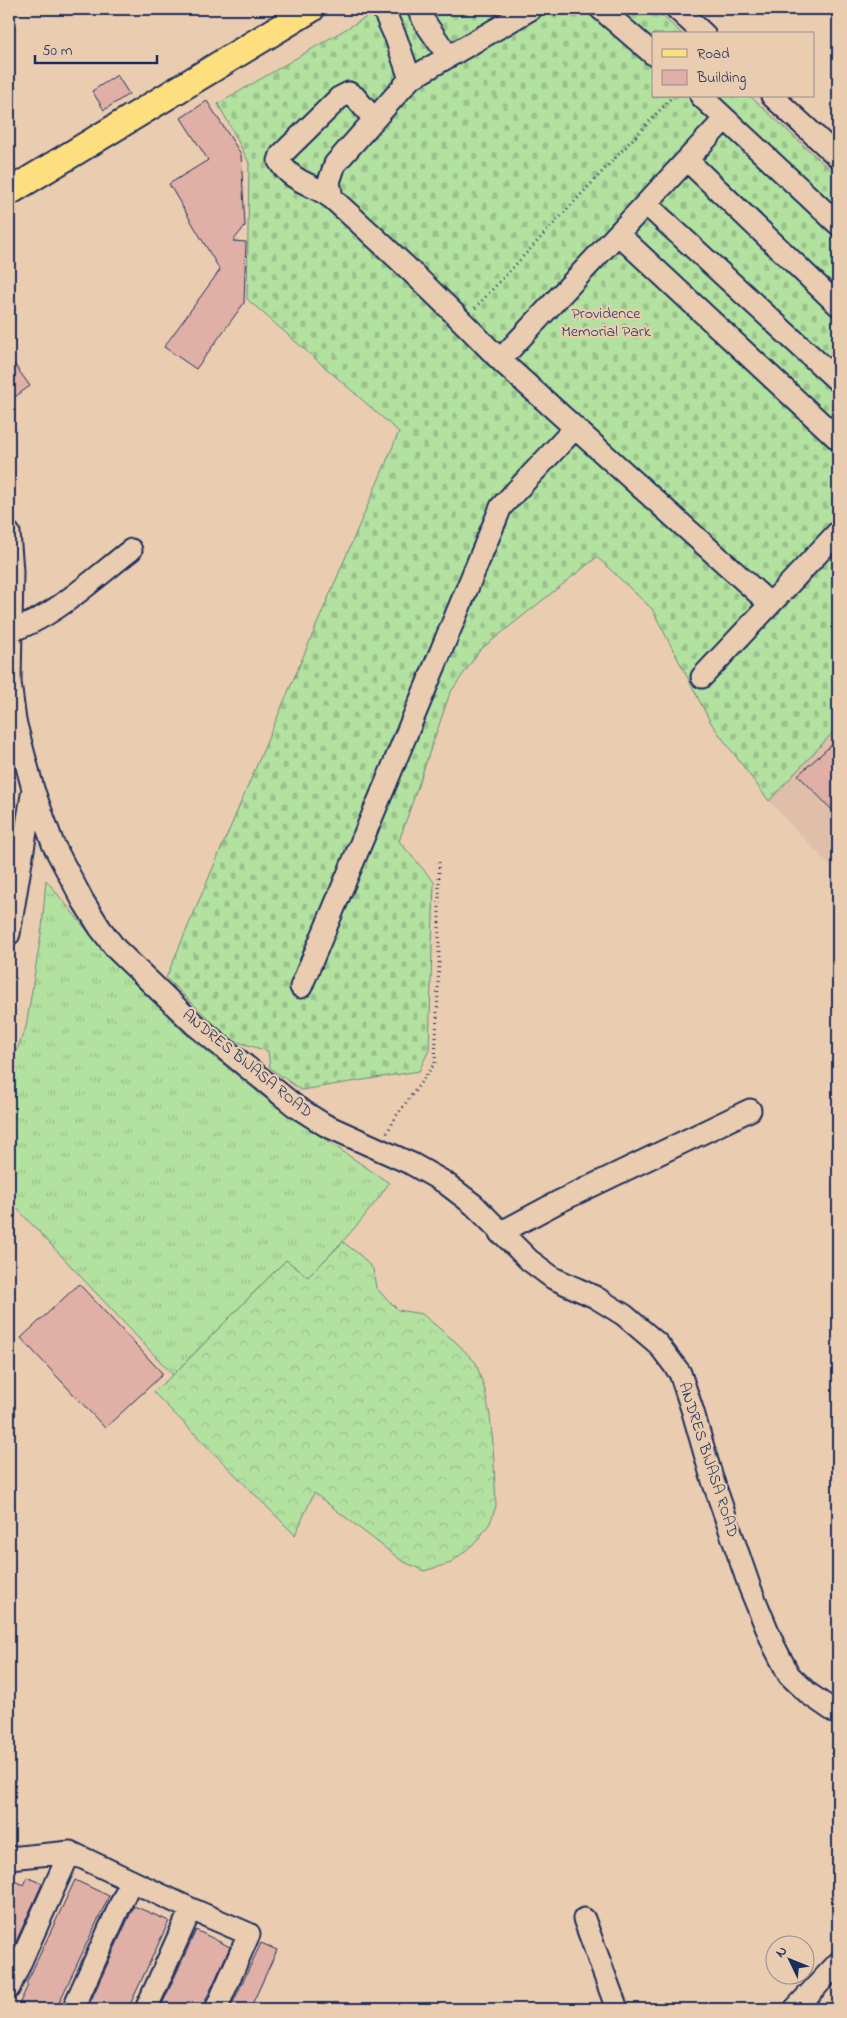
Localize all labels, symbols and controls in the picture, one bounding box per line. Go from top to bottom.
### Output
scale bar [35,32,158,64]
legend [652,32,814,98]
text: 50 m [42,40,73,62]
text: Road [697,43,730,65]
text: Building [696,67,746,90]
park label: Providence Memorial Park [561,302,652,344]
street label: ANDRES BIJASA ROAD [177,1004,317,1124]
street label: ANDRES BIJASA ROAD [672,1379,744,1541]
north arrow [764,1936,814,1986]
text: N [771,1942,792,1963]

